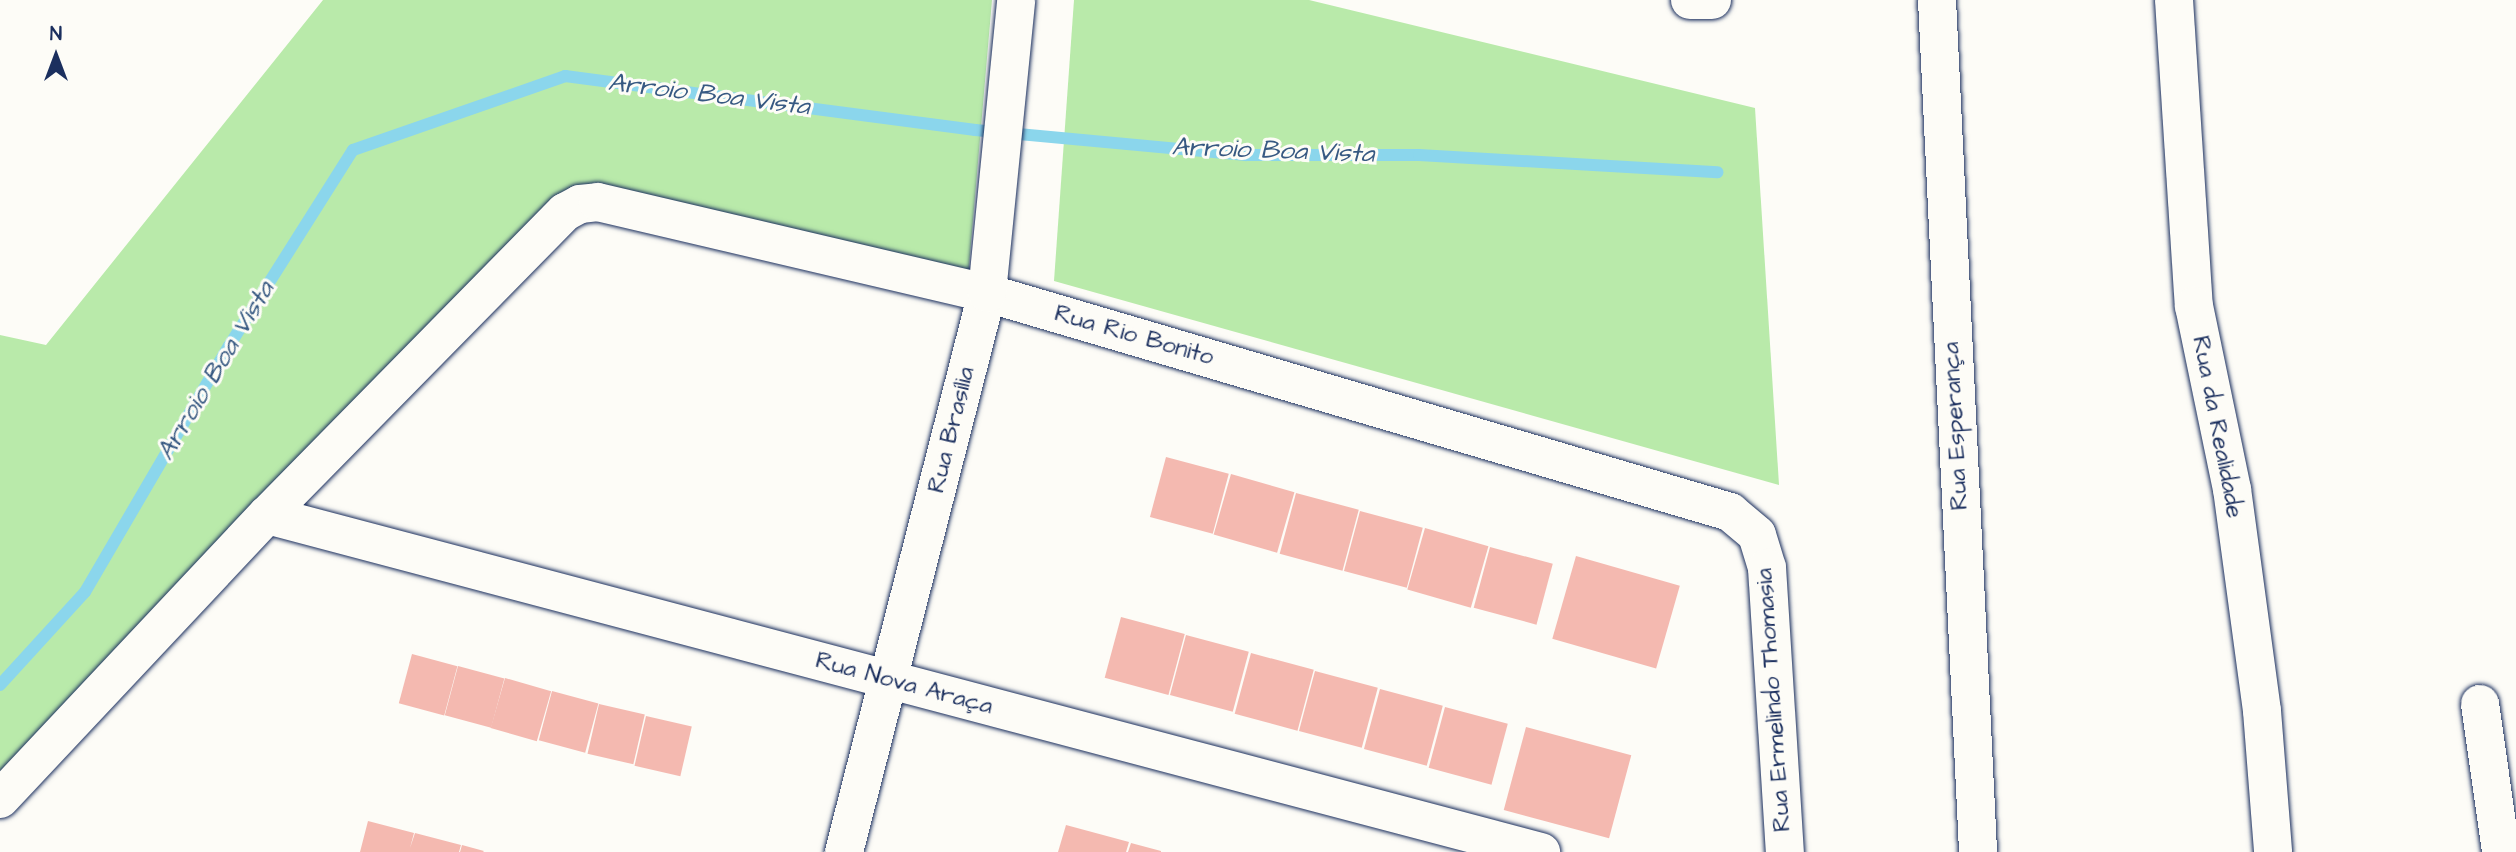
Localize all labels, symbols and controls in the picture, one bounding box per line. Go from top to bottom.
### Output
north arrow [21,21,91,91]
text: N [50,21,62,48]
water label: Arroio Boa Vista [606,67,812,123]
water label: Arroio Boa Vista [1171,132,1375,170]
water label: Arroio Boa Vista [150,276,282,466]
street label: Rua Rio Bonito [1051,300,1217,372]
street label: Rua da Realidade [2185,334,2249,520]
street label: Rua Esperança [1937,341,1975,511]
street label: Rua Brasília [922,364,982,496]
street label: Rua Ermelindo Thomasia [1750,567,1798,833]
street label: Rua Nova Araça [812,647,996,721]

